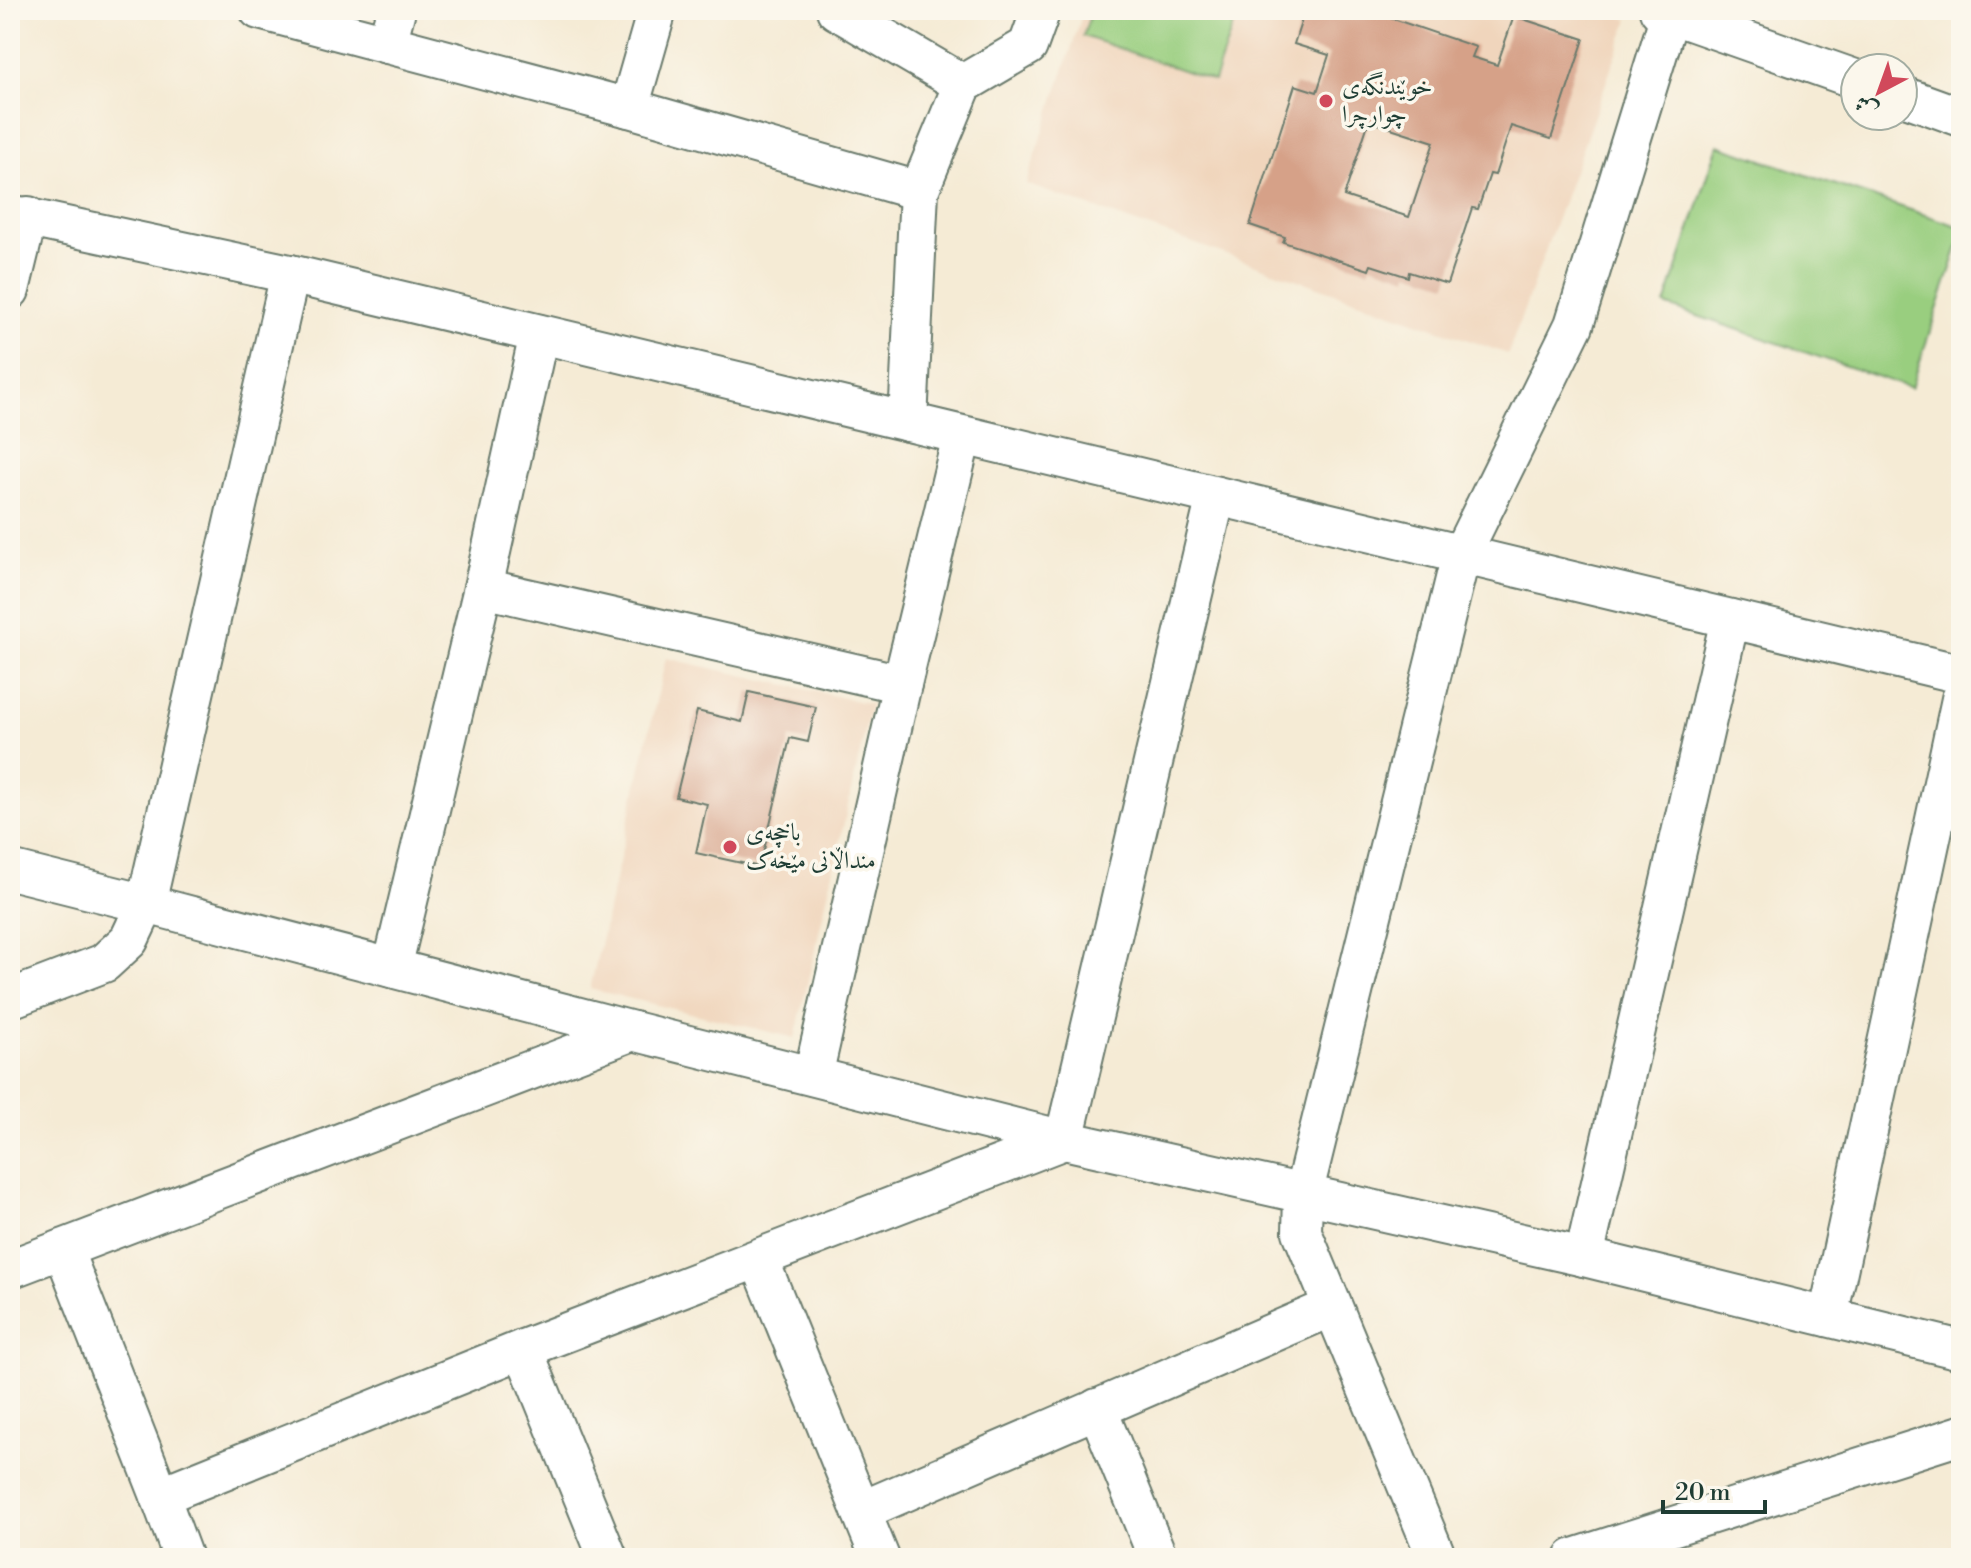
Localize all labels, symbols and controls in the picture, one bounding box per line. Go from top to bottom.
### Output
north arrow [1839,52,1919,132]
place label: خوێندنگەی چوارچرا [1342,71,1432,130]
text: ش [1850,89,1884,123]
marker: خوێندنگەی چوارچرا [1317,92,1335,110]
place label: باخچەی منداڵانی مێخەک [746,818,876,876]
marker: باخچەی منداڵانی مێخەک [721,838,739,856]
scale bar [1663,1464,1765,1514]
text: 20 m [1675,1478,1731,1508]

